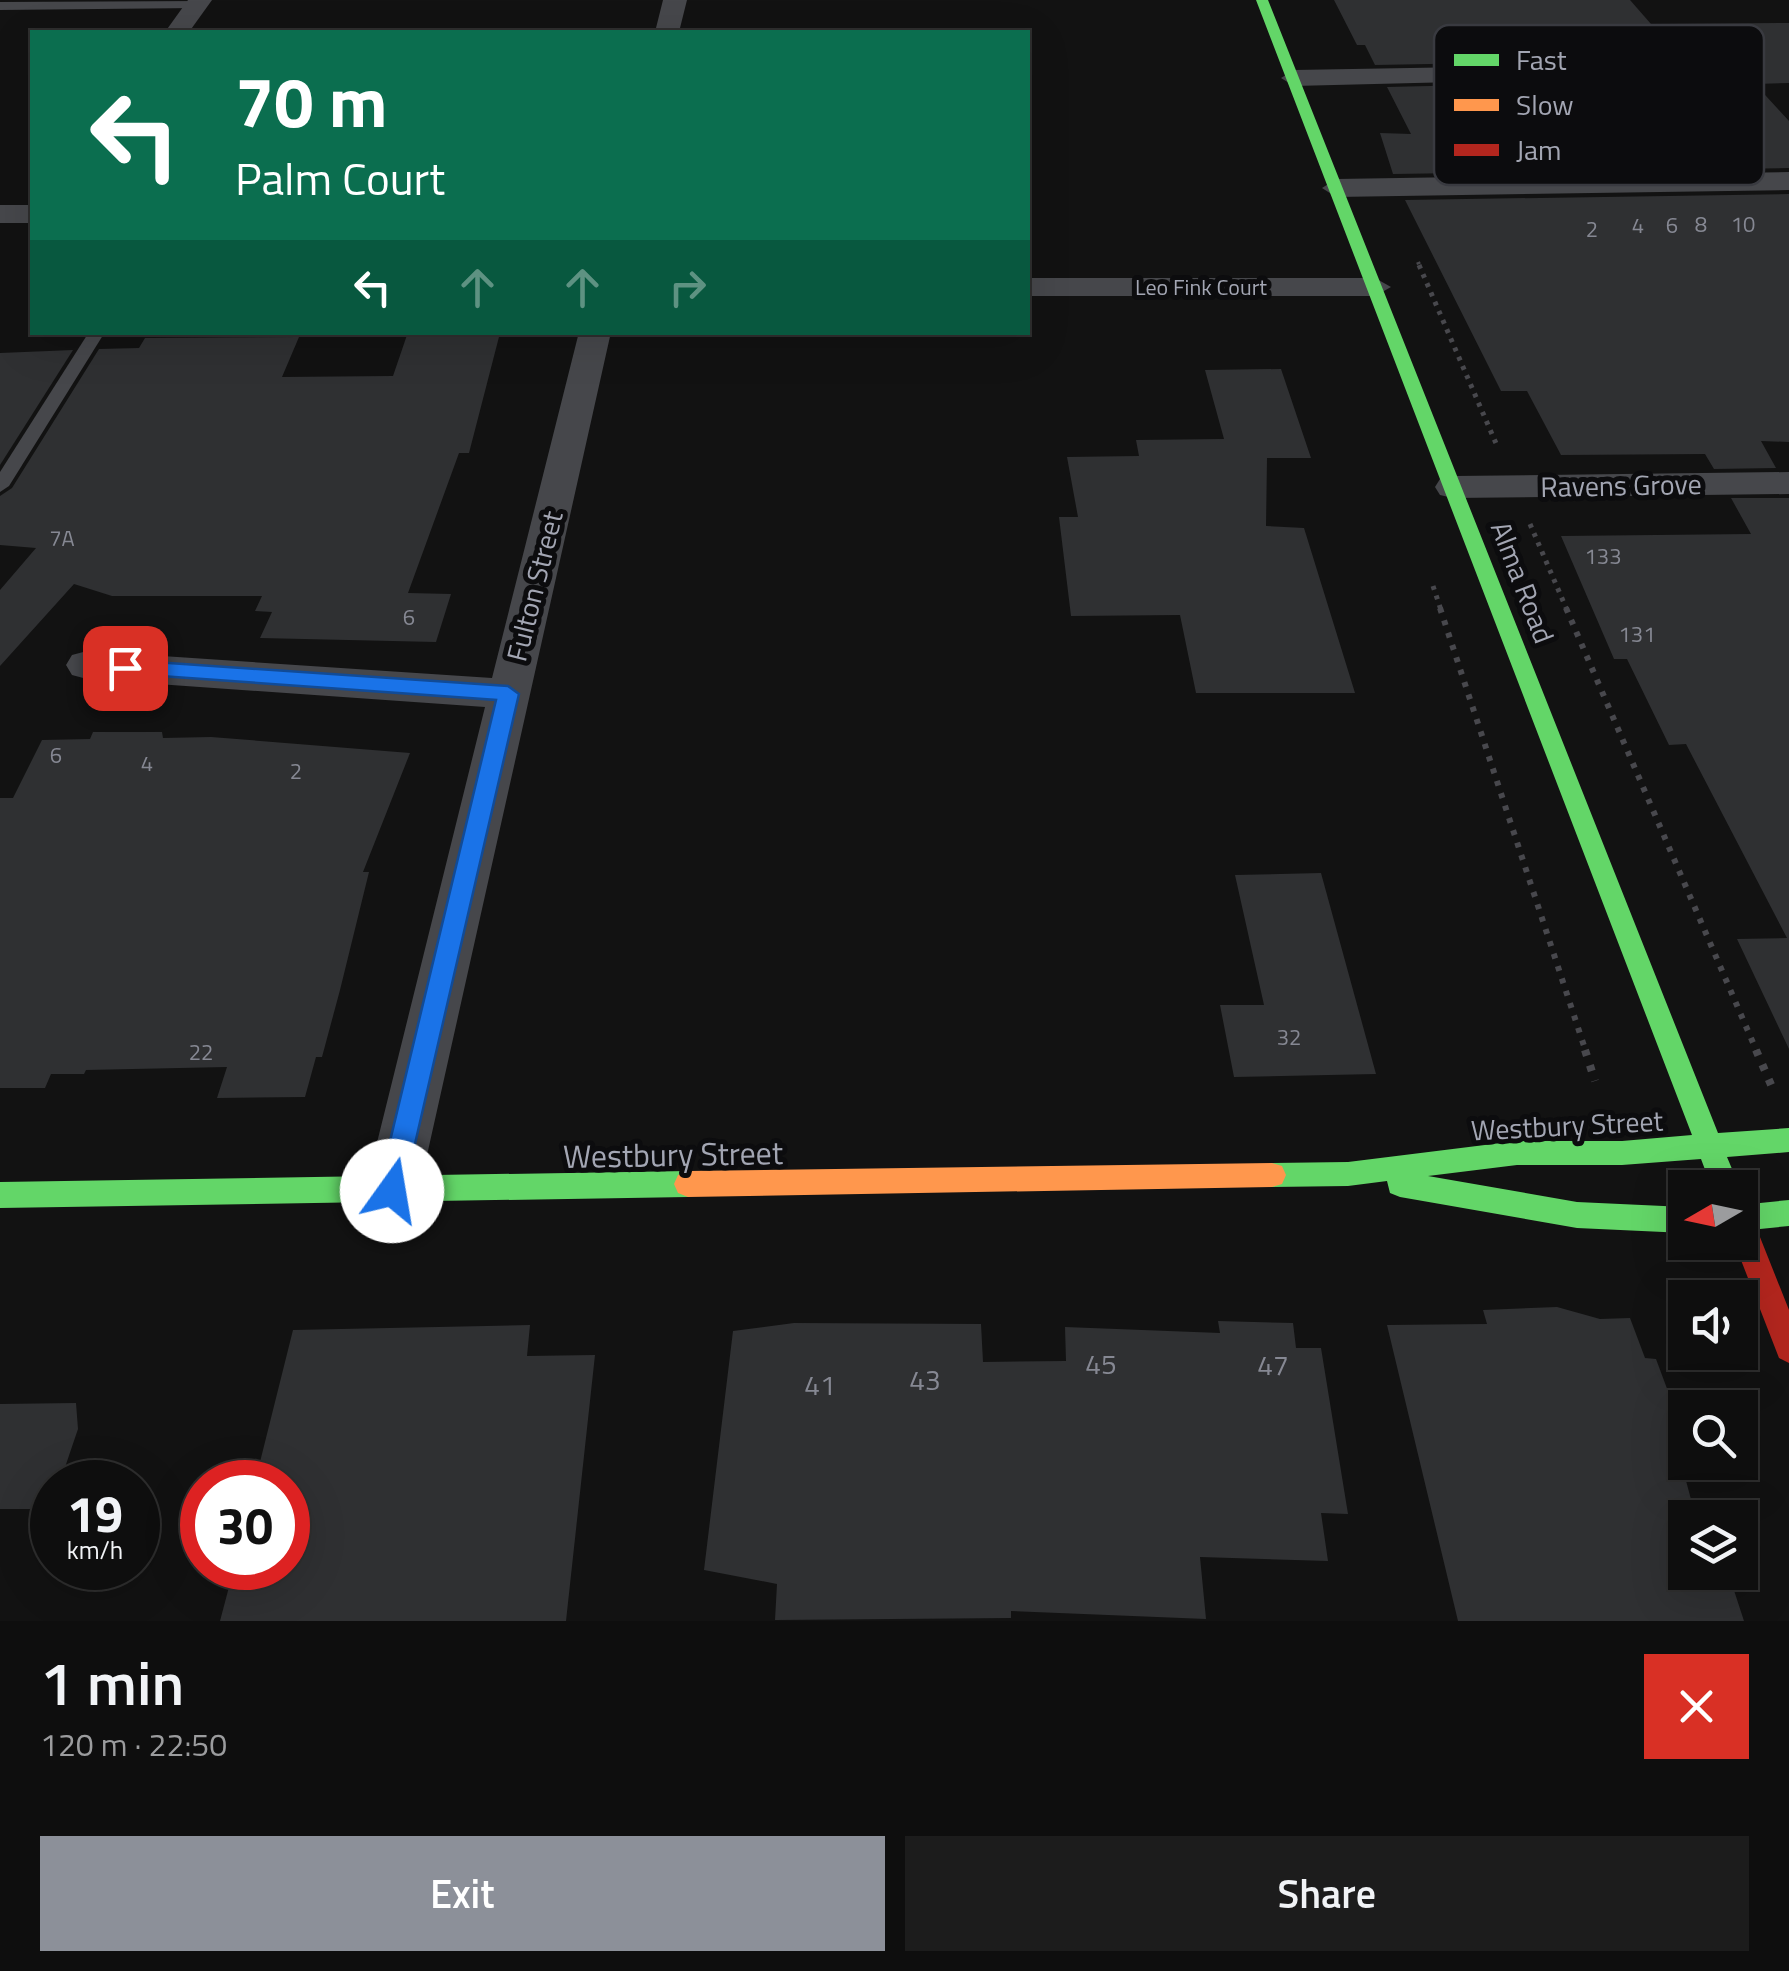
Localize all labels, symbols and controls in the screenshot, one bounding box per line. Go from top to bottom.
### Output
legend [1434,25,1764,185]
text: Fast [1516,38,1567,81]
text: 70 m [235,48,388,154]
icon: left [70,70,200,200]
text: Slow [1516,83,1574,126]
text: Jam [1516,128,1562,171]
text: Palm Court [235,144,445,212]
house number: 8 [1695,207,1707,241]
house number: 10 [1731,207,1755,241]
house number: 4 [1632,208,1644,242]
house number: 6 [1666,208,1678,242]
house number: 2 [1586,212,1598,246]
icon: left [345,260,400,315]
icon: ahead [450,260,505,315]
icon: ahead [555,260,610,315]
icon: right [660,260,715,315]
street label: Leo Fink Court [1135,270,1267,304]
street label: Ravens Grove [1540,462,1702,508]
street label: Fulton Street [495,506,573,666]
street label: Alma Road [1480,515,1566,649]
house number: 7A [49,521,75,555]
house number: 133 [1585,539,1621,573]
house number: 6 [403,600,415,634]
house number: 131 [1619,617,1655,651]
pin [83,626,168,711]
icon: arrive [98,641,153,696]
house number: 6 [50,738,62,772]
house number: 4 [141,746,153,780]
house number: 2 [290,754,302,788]
house number: 32 [1277,1020,1301,1054]
house number: 22 [189,1035,213,1069]
street label: Westbury Street [1470,1098,1664,1152]
street label: Westbury Street [563,1128,783,1180]
position arrow [340,1139,444,1243]
north arrow [1668,1170,1758,1260]
map controls [1668,1170,1758,1590]
button: sound [1668,1280,1758,1370]
house number: 45 [1085,1342,1117,1385]
house number: 47 [1257,1343,1289,1386]
house number: 43 [909,1358,941,1401]
house number: 41 [804,1363,836,1406]
button: search [1668,1390,1758,1480]
speed limit sign: 30 [180,1460,310,1590]
text: 19 [67,1475,123,1551]
button: layers [1668,1500,1758,1590]
text: km/h [67,1531,123,1569]
text: 1 min [40,1637,184,1728]
button: close [1644,1654,1749,1759]
text: 120 m · 22:50 [40,1720,227,1768]
button: Exit [40,1836,885,1951]
button: Share [905,1836,1749,1951]

